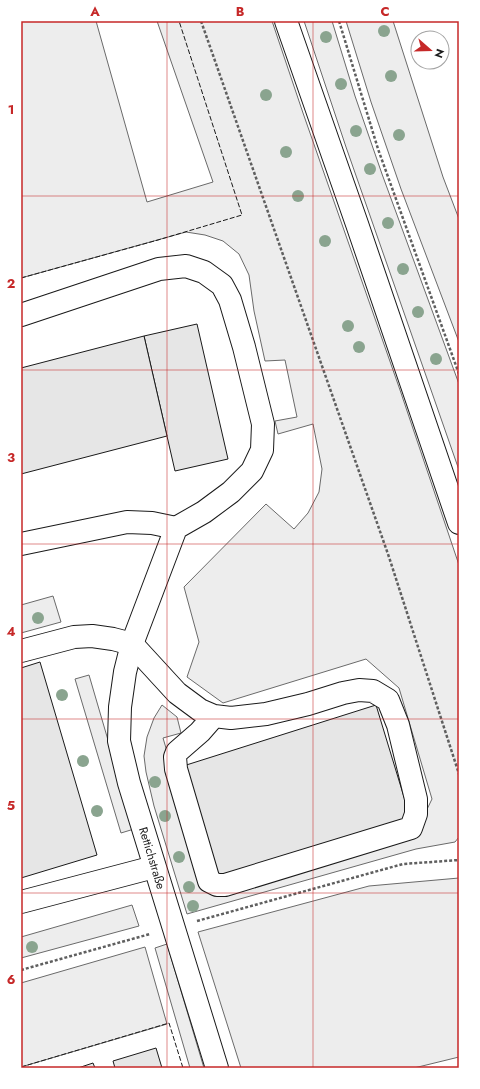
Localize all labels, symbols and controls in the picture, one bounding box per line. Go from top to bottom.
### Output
text: A [89,2,100,21]
text: B [236,2,245,21]
text: C [380,2,390,21]
north arrow [410,30,450,70]
text: N [430,47,448,60]
text: 1 [8,100,14,119]
text: 2 [7,274,15,293]
text: 3 [7,448,15,467]
text: 4 [6,622,16,641]
text: 5 [7,796,15,815]
street label: Rettichstraße [134,825,170,891]
text: 6 [7,970,16,989]

